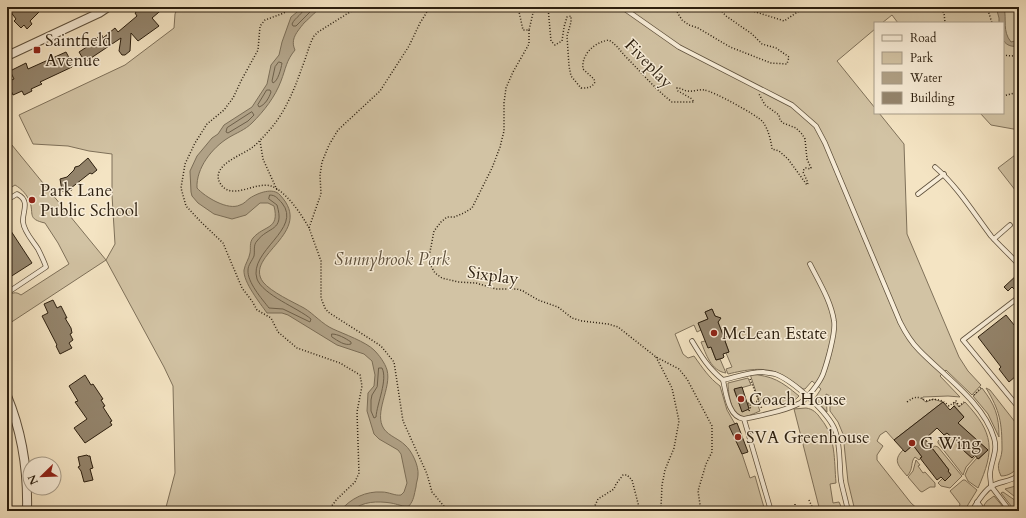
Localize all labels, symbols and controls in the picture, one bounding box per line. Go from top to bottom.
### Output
legend [874,22,1004,114]
place label: Saintfield Avenue [45,29,111,72]
text: Road [910,30,937,46]
street label: Fiveplay [619,34,678,93]
marker: Saintfield Avenue [32,45,42,55]
text: Park [910,50,934,66]
text: Water [909,70,943,86]
text: Building [910,90,955,106]
place label: Park Lane Public School [40,179,139,222]
marker: Park Lane Public School [27,195,37,205]
park label: Sunnybrook Park [334,248,450,271]
street label: Sixplay [466,261,520,290]
place label: McLean Estate [722,322,827,345]
marker: McLean Estate [709,328,719,338]
place label: Coach House [749,388,846,411]
marker: Coach House [736,394,746,404]
place label: SVA Greenhouse [746,426,870,449]
marker: SVA Greenhouse [733,432,743,442]
place label: G Wing [920,432,981,455]
marker: G Wing [907,438,917,448]
north arrow [22,456,62,496]
text: N [24,472,42,487]

